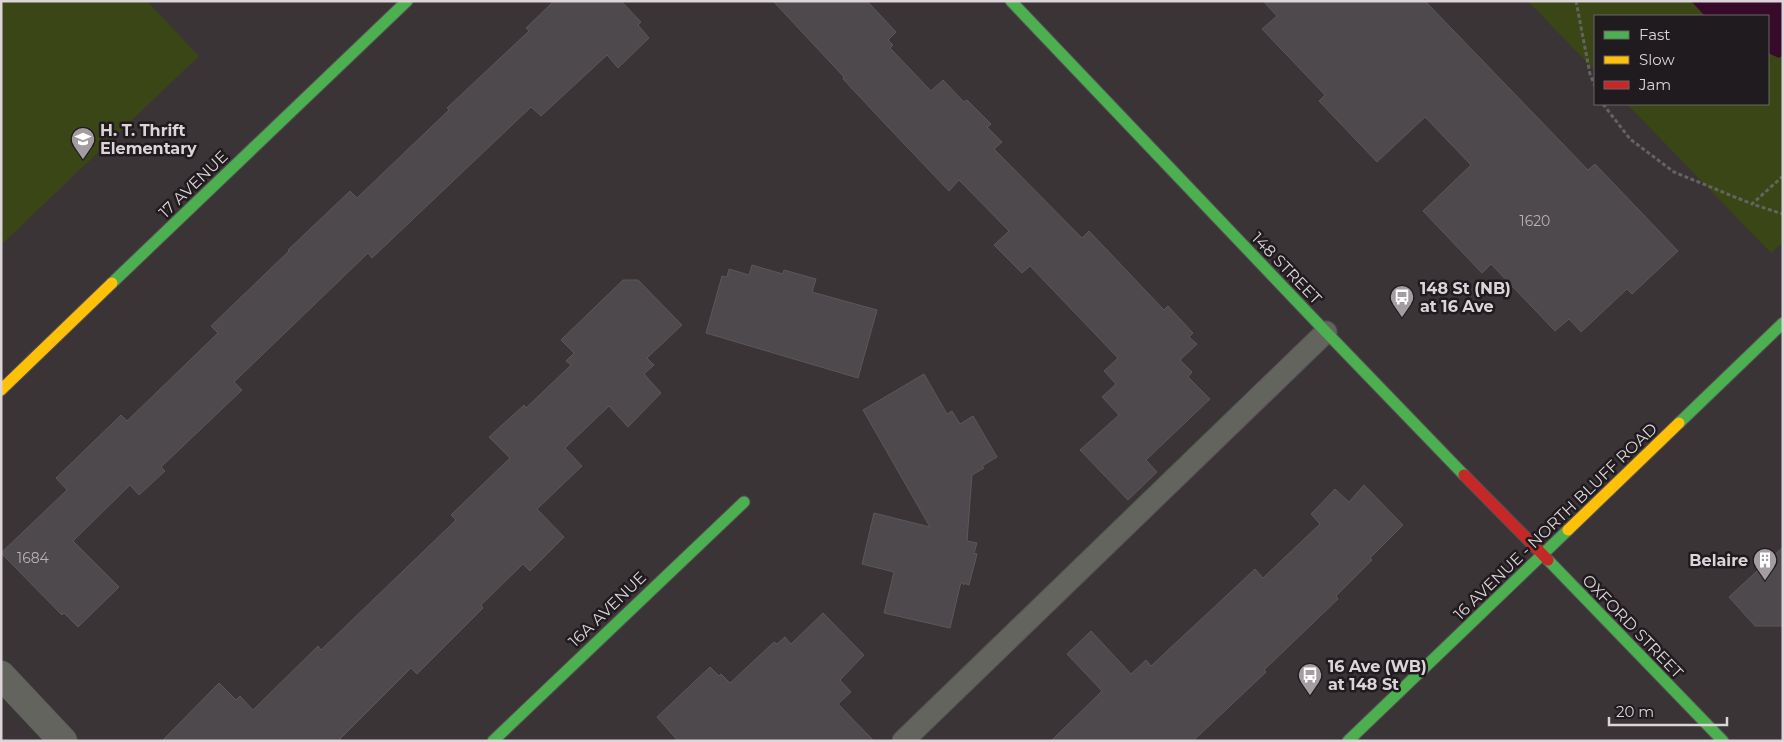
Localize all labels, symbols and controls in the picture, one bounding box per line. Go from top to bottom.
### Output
legend [1594,15,1769,105]
text: Fast [1639,25,1670,44]
text: Slow [1639,50,1675,69]
text: Jam [1638,75,1671,94]
place label: H. T. Thrift Elementary [100,121,197,158]
school or university icon: H. T. Thrift Elementary [70,126,96,160]
street label: 17 AVENUE [155,147,232,222]
house number: 1620 [1520,212,1550,230]
street label: 148 STREET [1248,229,1326,309]
place label: 148 St (NB) at 16 Ave [1420,279,1511,316]
bus stop icon: 148 St (NB) at 16 Ave [1389,284,1415,318]
street label: 16 AVENUE - NORTH BLUFF ROAD [1450,419,1661,624]
building icon: Belaire [1752,547,1778,581]
house number: 1684 [17,549,50,567]
place label: Belaire [1689,551,1748,570]
street label: 16A AVENUE [565,568,650,651]
street label: OXFORD STREET [1578,571,1687,683]
place label: 16 Ave (WB) at 148 St [1328,657,1427,694]
bus stop icon: 16 Ave (WB) at 148 St [1297,662,1323,696]
scale bar [1609,694,1726,726]
text: 20 m [1616,702,1654,721]

